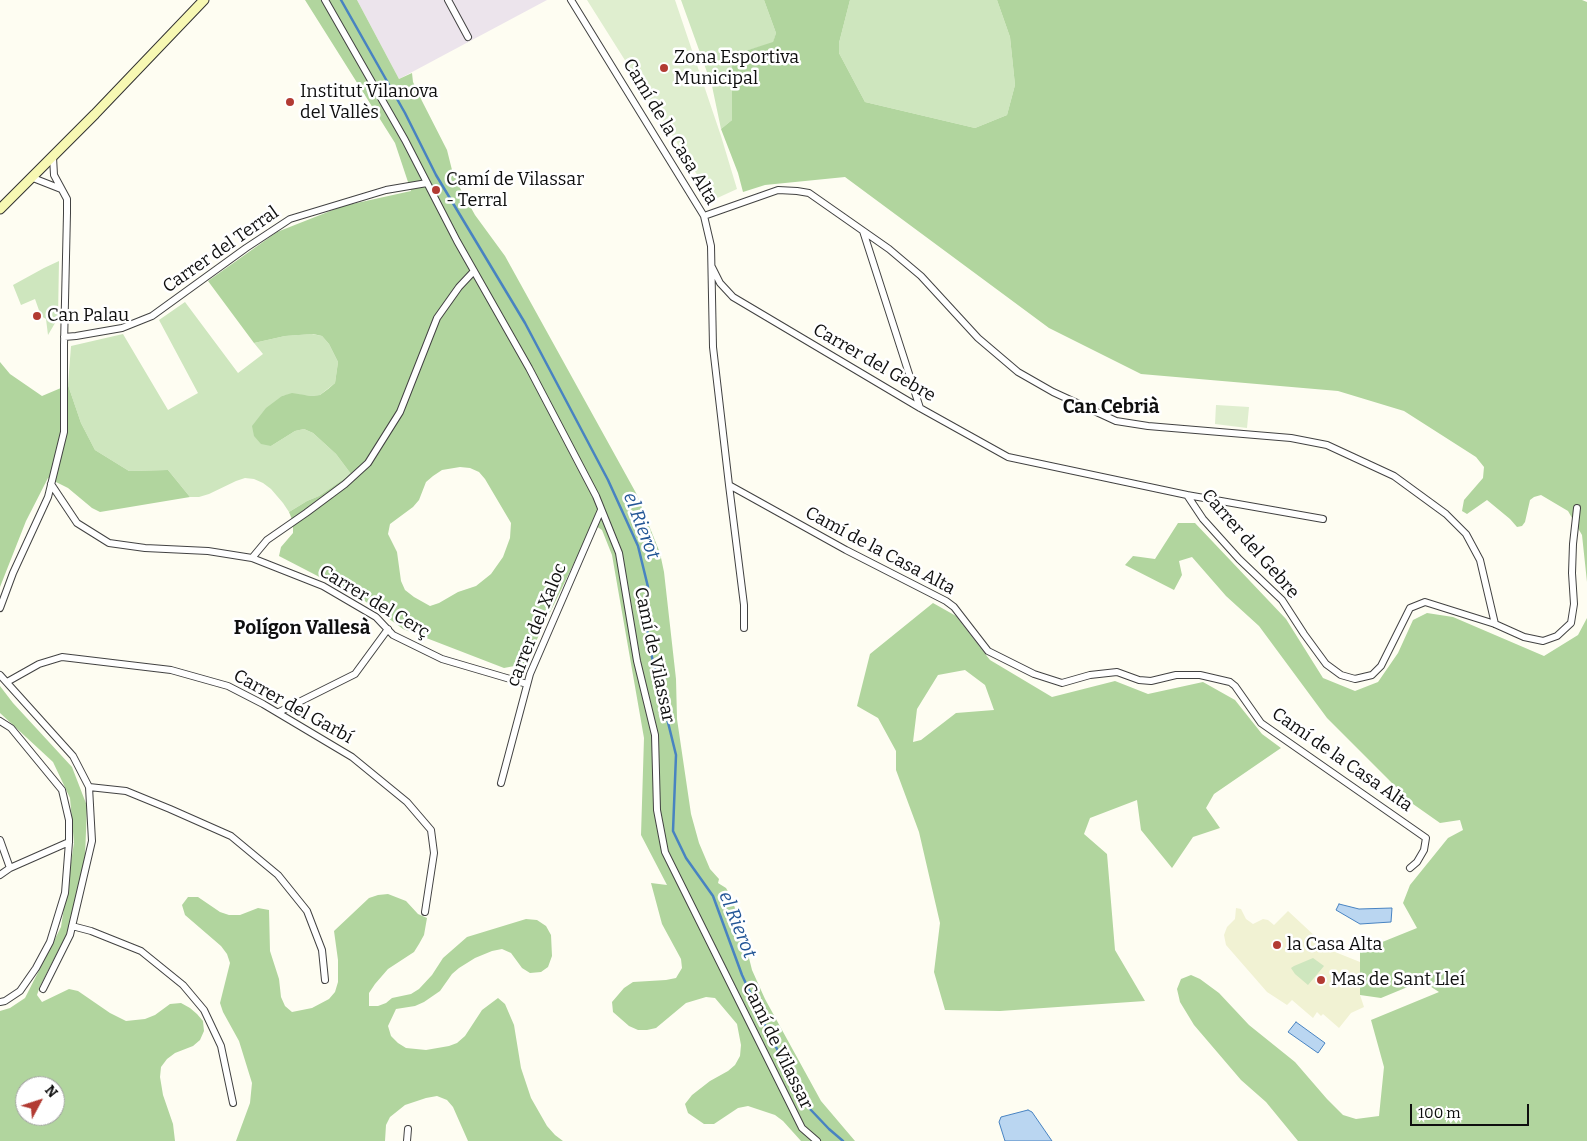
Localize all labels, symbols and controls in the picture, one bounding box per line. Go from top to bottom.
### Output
place label: Zona Esportiva Municipal [674,47,799,90]
street label: Camí de la Casa Alta [618,55,722,209]
marker: Zona Esportiva Municipal [658,62,670,74]
place label: Institut Vilanova del Vallès [300,81,438,124]
marker: Institut Vilanova del Vallès [284,96,296,108]
place label: Camí de Vilassar - Terral [446,169,584,212]
marker: Camí de Vilassar - Terral [430,184,442,196]
street label: Carrer del Terral [159,202,283,298]
place label: Can Palau [47,305,129,327]
marker: Can Palau [31,310,43,322]
street label: Carrer del Gebre [809,319,939,407]
district label: Can Cebrià [1063,397,1159,419]
street label: Carrer del Gebre [1197,485,1303,603]
water label: el Rierot [618,489,664,563]
street label: Camí de la Casa Alta [801,502,959,600]
street label: carrer del Xaloc [502,560,572,690]
street label: Carrer del Cerç [315,561,433,643]
street label: Camí de Vilassar [629,585,679,725]
district label: Polígon Vallesà [234,618,370,640]
street label: Carrer del Garbí [229,665,357,749]
street label: Camí de la Casa Alta [1268,703,1416,817]
water label: el Rierot [713,888,761,962]
place label: la Casa Alta [1287,934,1382,956]
marker: la Casa Alta [1271,939,1283,951]
place label: Mas de Sant Lleí [1331,969,1465,991]
marker: Mas de Sant Lleí [1315,974,1327,986]
street label: Camí de Vilassar [737,979,817,1113]
north arrow [15,1076,65,1126]
text: N [41,1082,61,1101]
scale bar [1412,1094,1531,1126]
text: 100 m [1418,1104,1461,1122]

